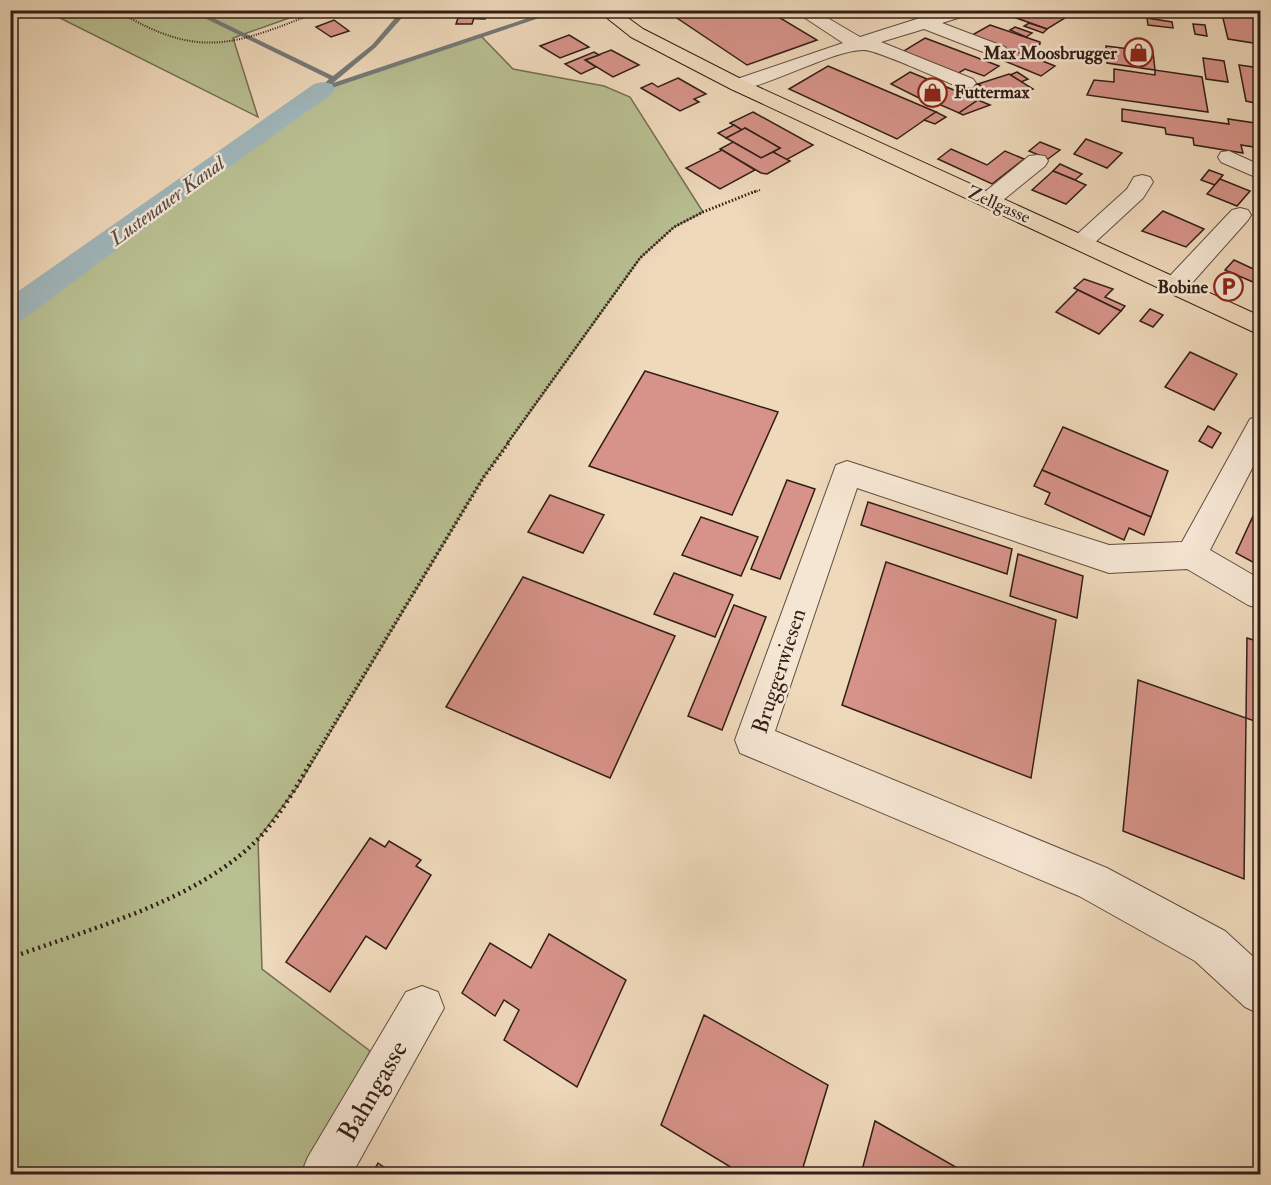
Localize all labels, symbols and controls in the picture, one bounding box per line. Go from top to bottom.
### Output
shop icon: Max Moosbrugger [1122,37,1154,69]
place label: Max Moosbrugger [982,42,1117,65]
shop icon: Futtermax [917,76,949,108]
place label: Futtermax [954,81,1030,104]
water label: Lustenauer Kanal [104,150,231,252]
street label: Zellgasse [964,181,1034,229]
parking icon: Bobine [1213,271,1245,303]
place label: Bobine [1157,276,1208,299]
street label: Bruggerwiesen [746,605,812,737]
street label: Bahngasse [331,1035,415,1147]

